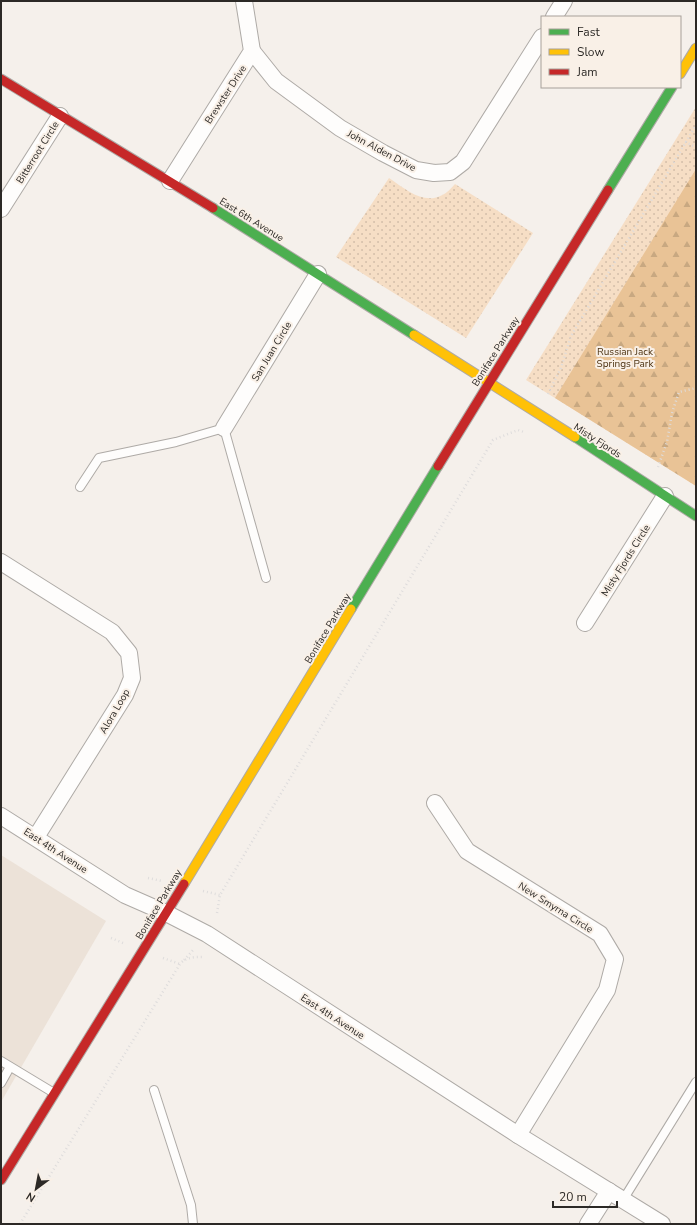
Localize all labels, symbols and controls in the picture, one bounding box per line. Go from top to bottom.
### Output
legend [541,16,681,88]
text: Fast [577,24,600,40]
text: Slow [577,44,605,60]
street label: Brewster Drive [202,63,250,127]
text: Jam [576,64,598,80]
street label: Bitterroot Circle [13,119,63,186]
street label: John Alden Drive [344,126,418,175]
street label: East 6th Avenue [217,194,286,245]
street label: Boniface Parkway [469,313,523,389]
street label: San Juan Circle [248,319,295,384]
park label: Russian Jack Springs Park [597,345,654,371]
street label: Misty Fjords [571,420,624,462]
street label: Misty Fjords Circle [598,522,654,599]
street label: Boniface Parkway [301,590,355,666]
street label: Alora Loop [96,686,133,736]
street label: East 4th Avenue [21,825,90,877]
street label: Boniface Parkway [132,866,186,942]
street label: New Smyrna Circle [515,879,596,937]
street label: East 4th Avenue [298,991,367,1043]
north arrow [16,1169,56,1209]
scale bar [553,1183,617,1209]
text: N [23,1189,38,1206]
text: 20 m [559,1189,587,1205]

